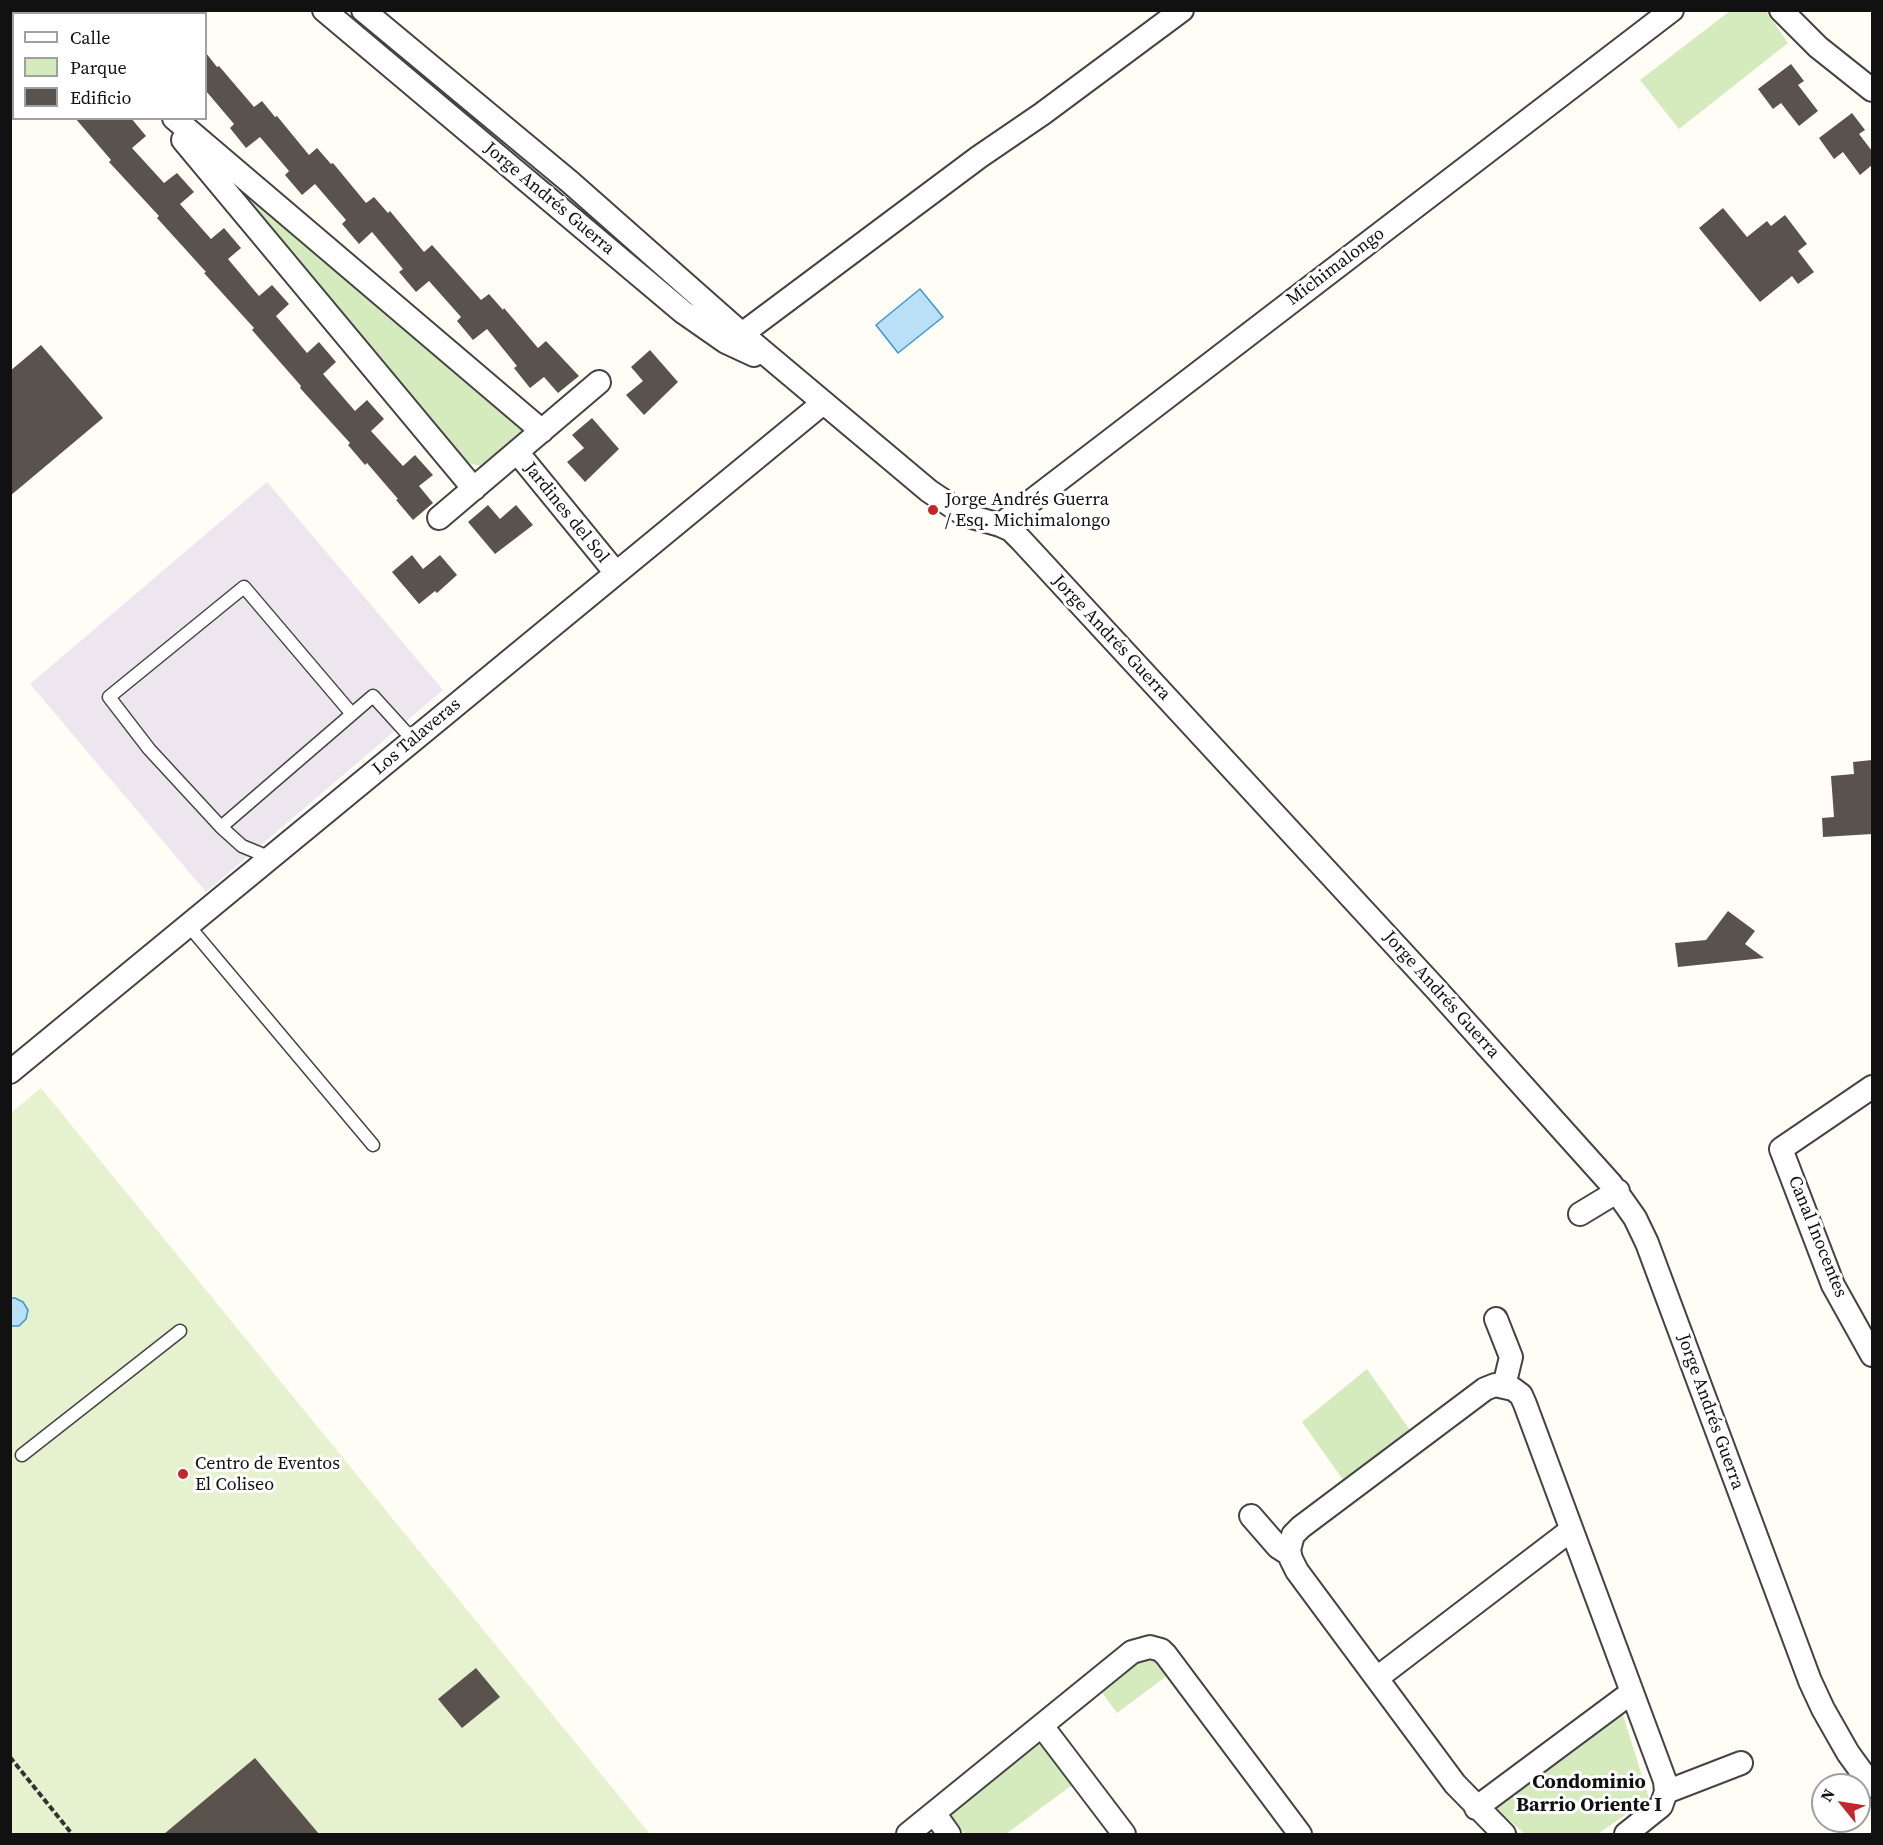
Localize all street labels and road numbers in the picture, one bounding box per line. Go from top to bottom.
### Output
street label: Jorge Andrés Guerra [479,138,619,260]
street label: Michimalongo [1283,223,1389,311]
street label: Jardines del Sol [519,458,613,568]
street label: Jorge Andrés Guerra [1047,571,1175,705]
street label: Los Talaveras [369,694,465,780]
street label: Jorge Andrés Guerra [1378,927,1504,1063]
street label: Canal Inocentes [1783,1173,1851,1301]
street label: Jorge Andrés Guerra [1672,1331,1748,1493]

